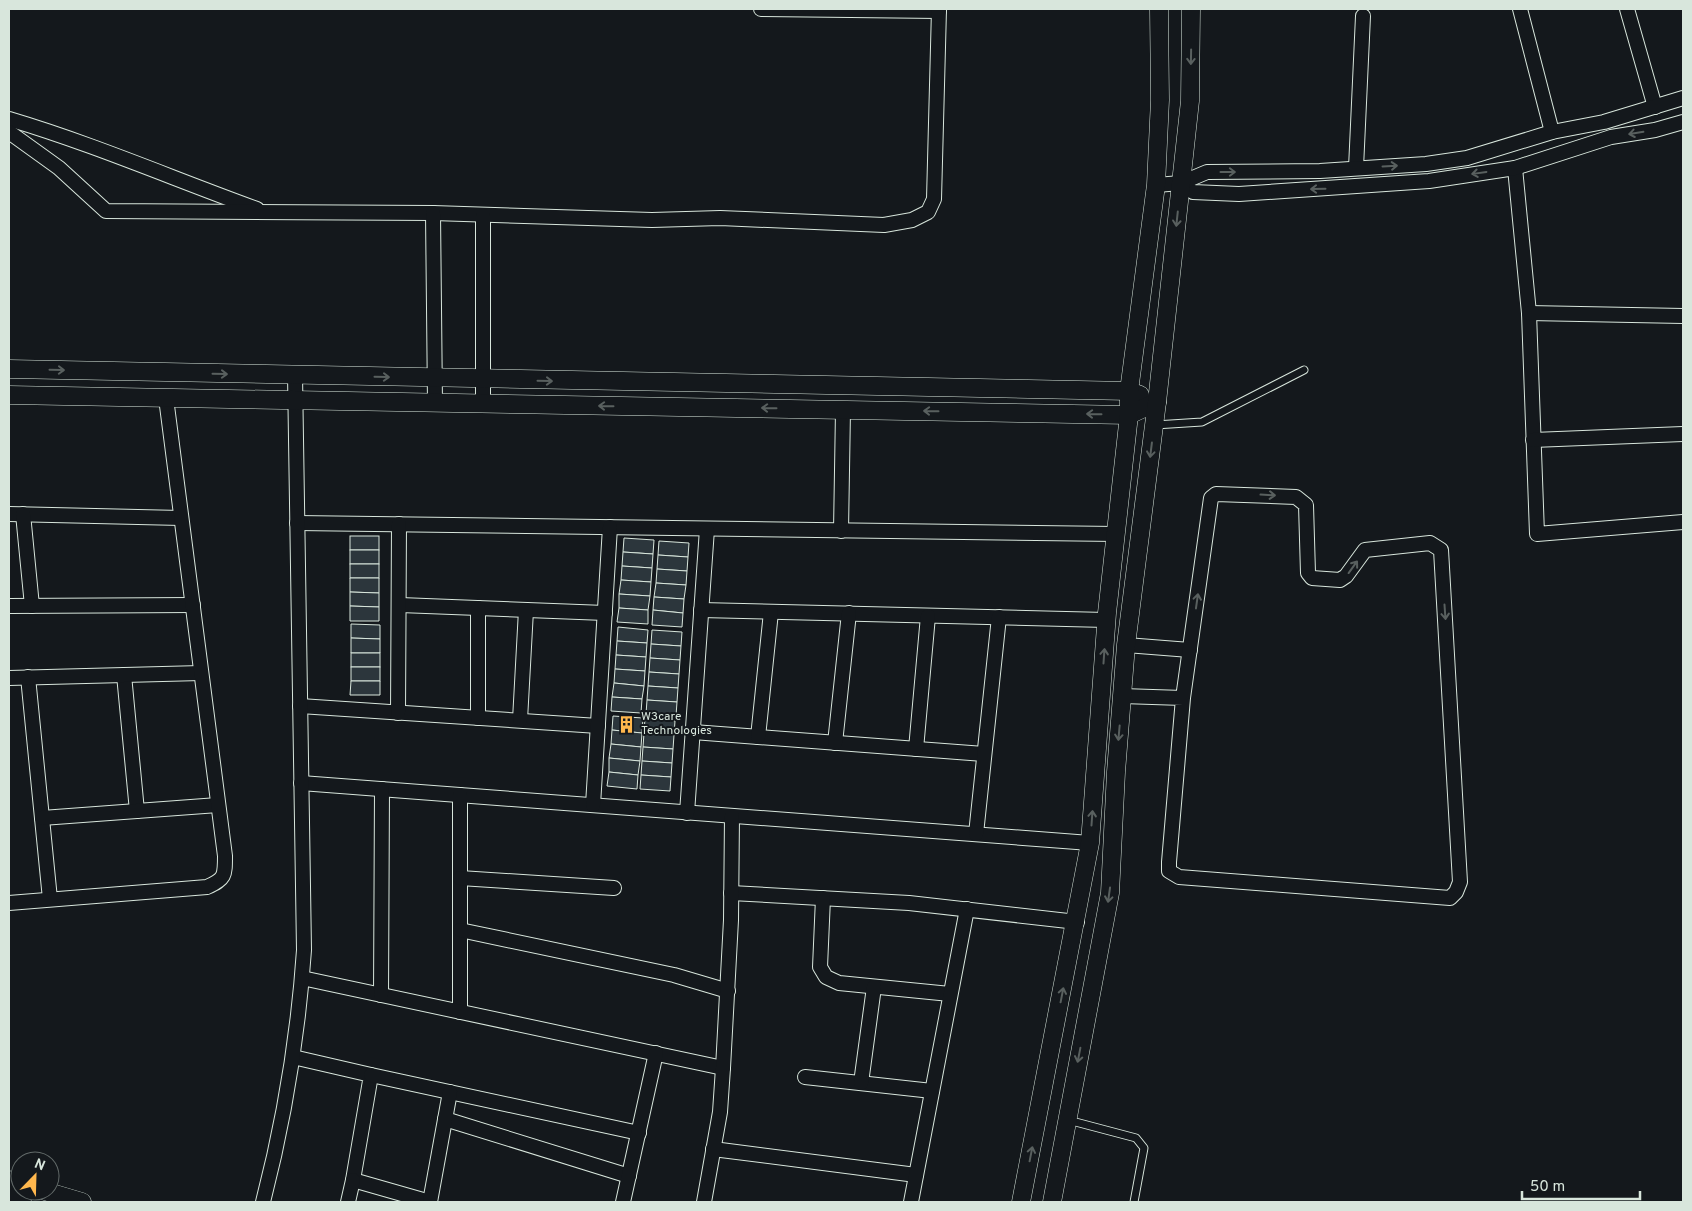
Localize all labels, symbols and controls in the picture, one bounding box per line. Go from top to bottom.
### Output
one-way arrow [1186,49,1196,65]
one-way arrow [1628,128,1644,138]
one-way arrow [1382,161,1398,170]
one-way arrow [1219,167,1235,177]
one-way arrow [1472,169,1488,179]
one-way arrow [1310,185,1326,194]
one-way arrow [1172,211,1182,227]
one-way arrow [49,366,65,375]
one-way arrow [212,369,228,379]
one-way arrow [374,372,390,382]
one-way arrow [536,376,553,386]
one-way arrow [599,401,615,410]
one-way arrow [761,404,777,413]
one-way arrow [924,406,940,416]
one-way arrow [1086,409,1102,419]
one-way arrow [1146,442,1156,458]
one-way arrow [1260,491,1276,500]
one-way arrow [1348,560,1358,574]
one-way arrow [1192,594,1202,610]
one-way arrow [1441,604,1450,620]
one-way arrow [1099,648,1108,664]
place label: W3care Technologies [641,709,712,739]
building icon: W3care Technologies [617,714,637,734]
one-way arrow [1114,725,1124,741]
one-way arrow [1088,810,1097,826]
one-way arrow [1104,887,1114,903]
one-way arrow [1058,987,1067,1003]
one-way arrow [1074,1047,1084,1063]
one-way arrow [1026,1147,1036,1163]
north arrow [10,1151,60,1201]
text: N [32,1156,47,1175]
scale bar [1522,1168,1640,1200]
text: 50 m [1530,1178,1565,1197]

